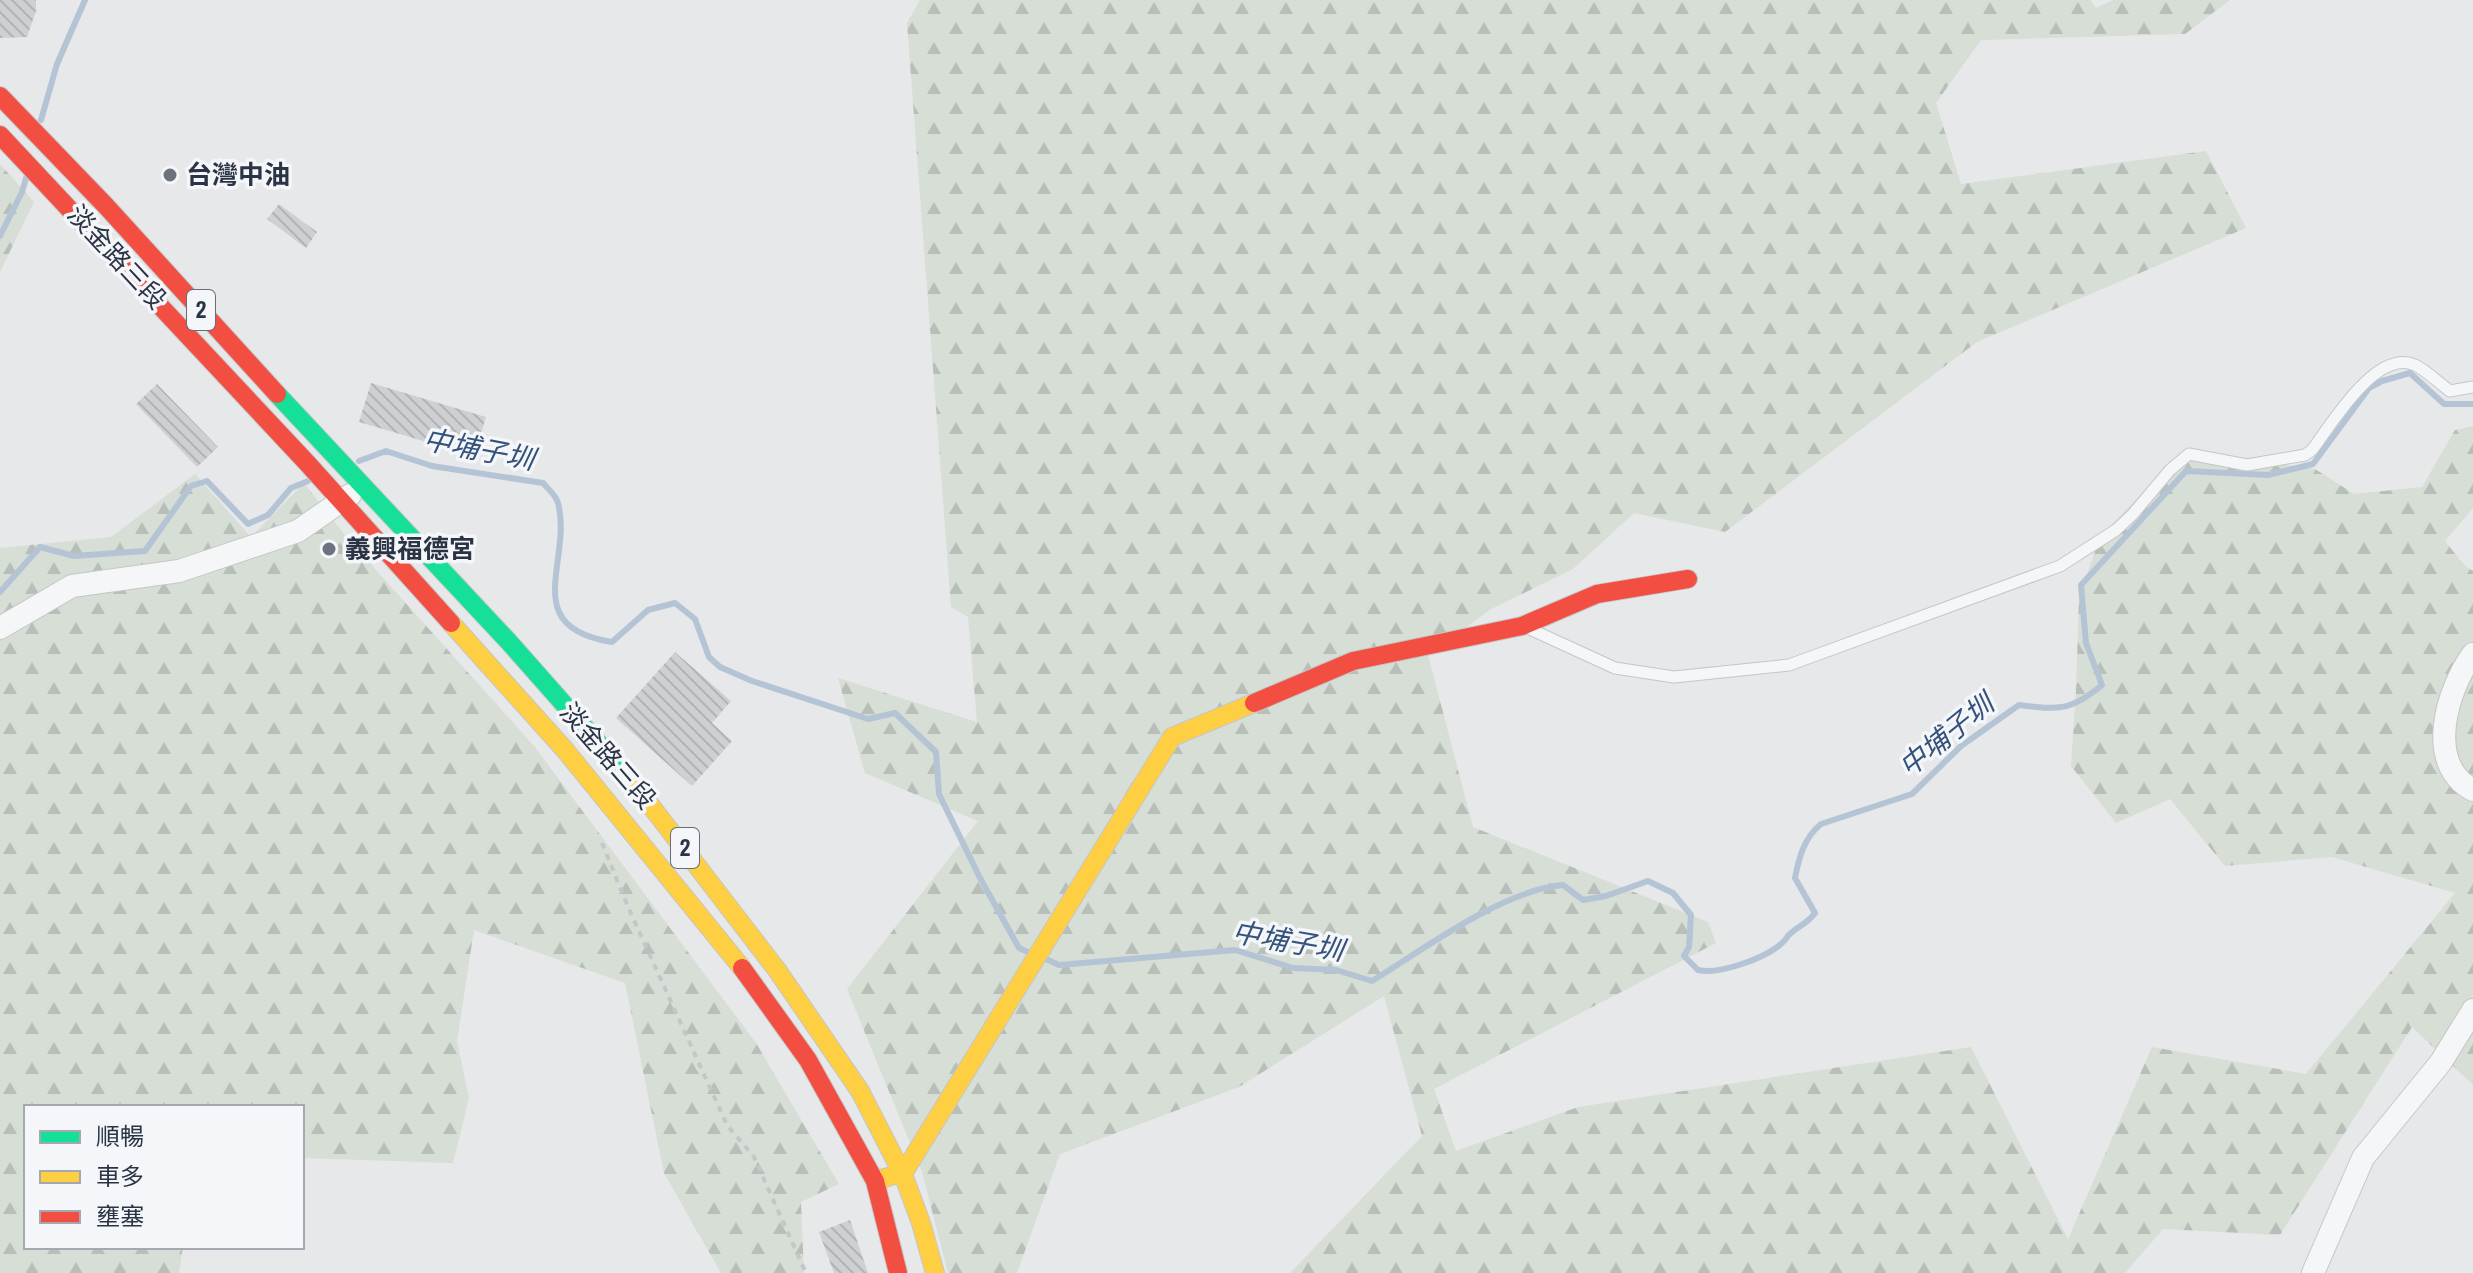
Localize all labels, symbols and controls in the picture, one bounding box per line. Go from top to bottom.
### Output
place label: 台灣中油 [186,157,290,192]
marker: 台灣中油 [161,166,179,184]
street label: 淡金路三段 [60,197,174,316]
road number: 2 [187,290,215,330]
water label: 中埔子圳 [420,420,542,479]
place label: 義興福德宮 [345,531,475,566]
marker: 義興福德宮 [320,540,338,558]
water label: 中埔子圳 [1891,682,2005,785]
street label: 淡金路三段 [553,695,664,816]
road number: 2 [671,828,699,868]
water label: 中埔子圳 [1230,913,1350,970]
legend [24,1105,304,1249]
text: 順暢 [96,1120,144,1152]
text: 車多 [96,1160,144,1192]
text: 壅塞 [96,1200,144,1232]

